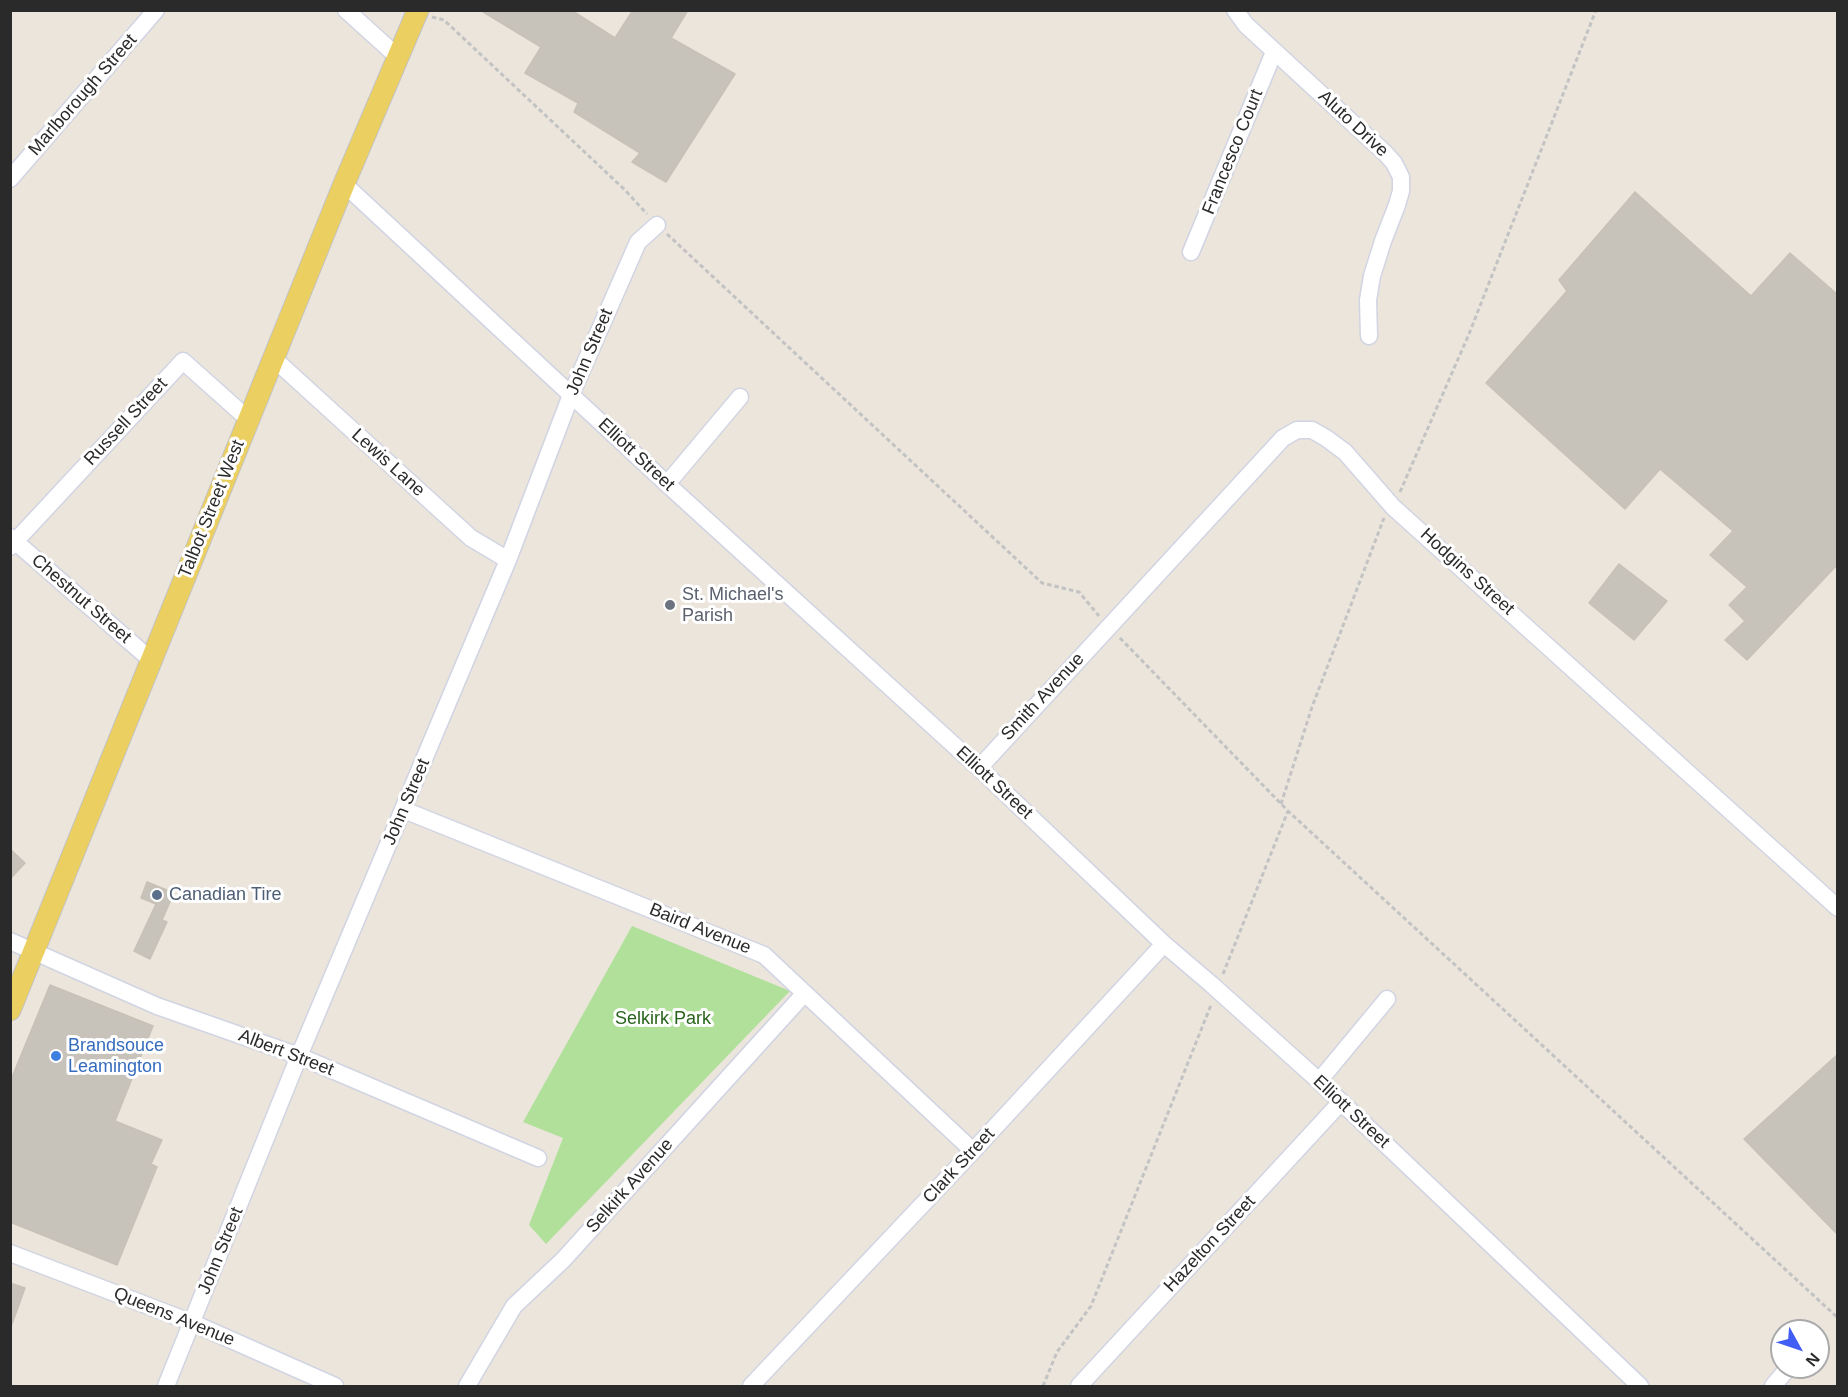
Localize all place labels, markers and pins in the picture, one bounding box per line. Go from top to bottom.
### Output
place label: St. Michael's Parish [682,584,783,626]
marker: St. Michael's Parish [663,598,677,612]
place label: Canadian Tire [169,884,281,906]
marker: Canadian Tire [150,888,164,902]
place label: Brandsouce Leamington [68,1035,164,1078]
marker: Brandsouce Leamington [49,1049,63,1063]

